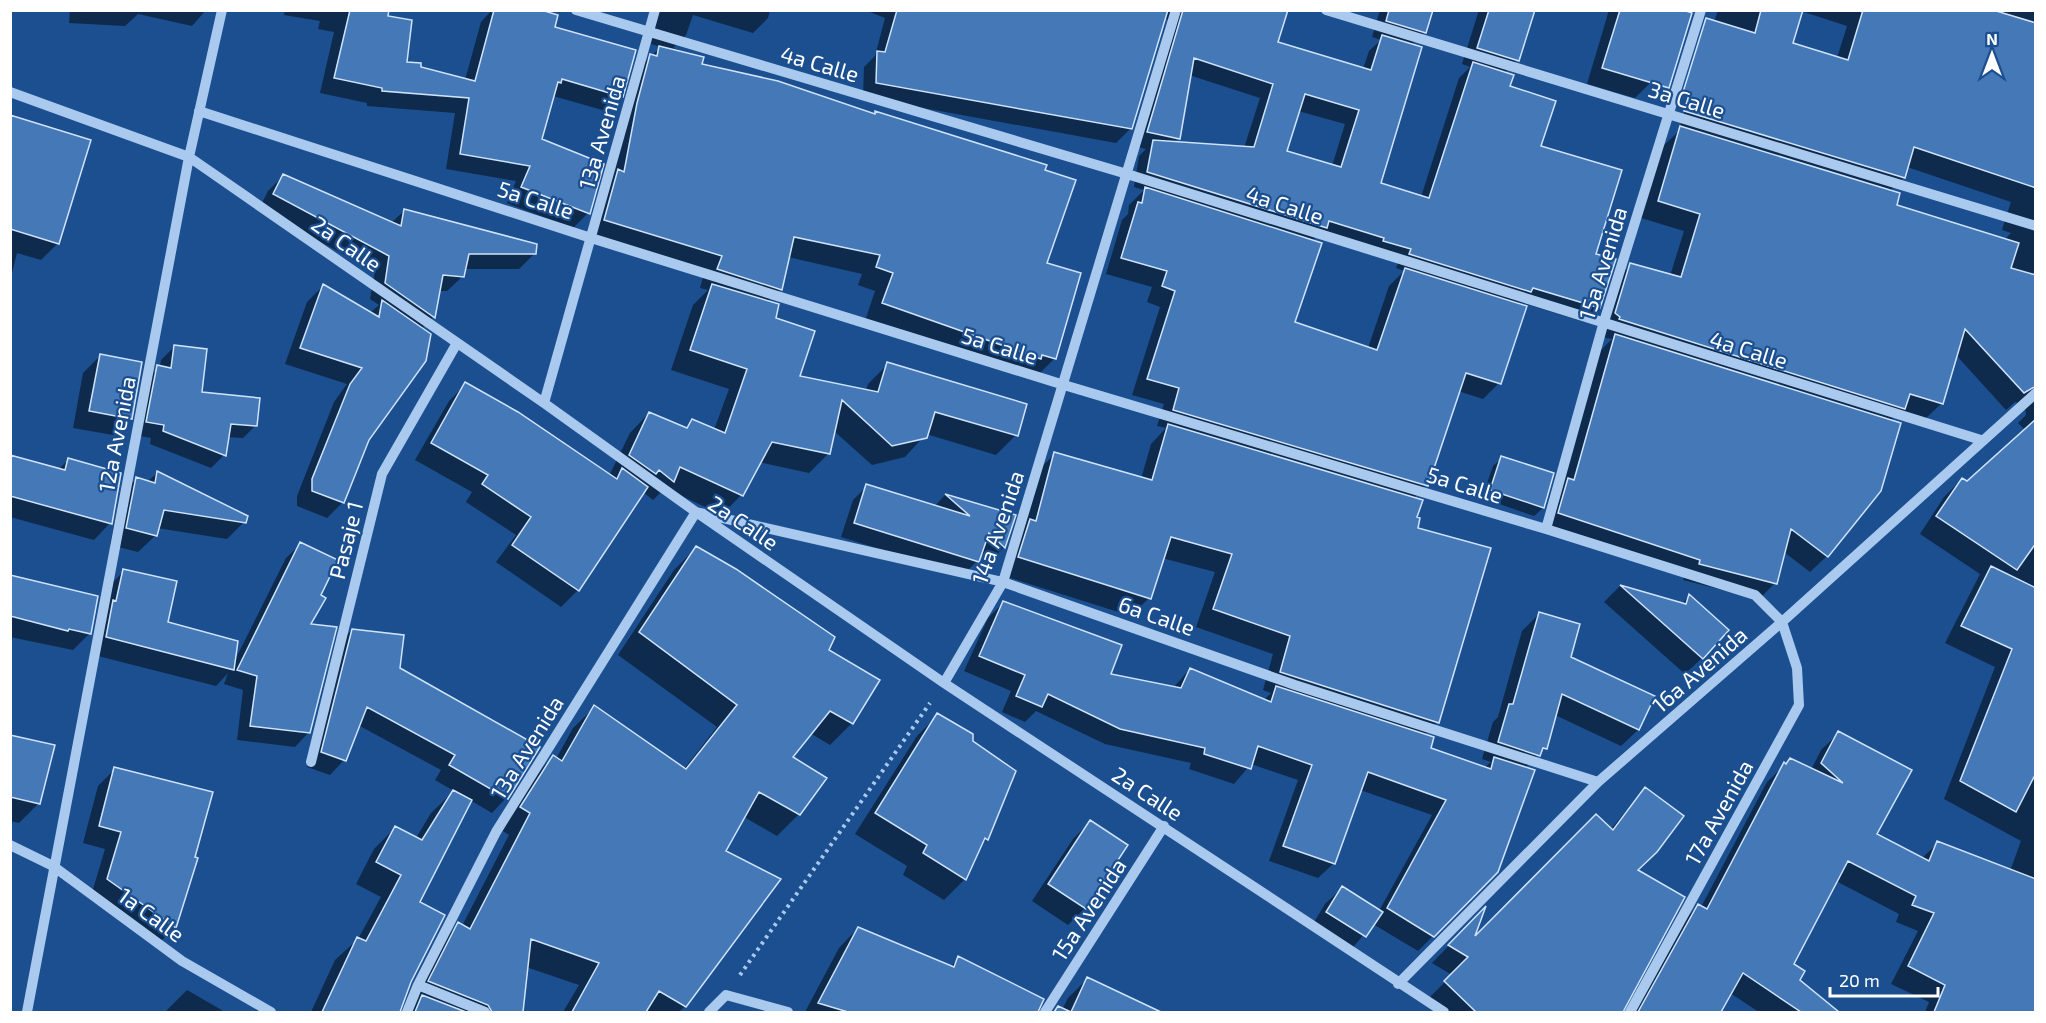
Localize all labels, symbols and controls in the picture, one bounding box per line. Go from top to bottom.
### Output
north arrow [1962,24,2022,84]
text: N [1986,29,1998,48]
street label: 4a Calle [778,39,862,87]
street label: 13a Avenida [572,72,630,192]
street label: 3a Calle [1646,75,1728,123]
street label: 5a Calle [495,175,577,223]
street label: 4a Calle [1243,179,1327,229]
street label: 15a Avenida [1573,203,1631,323]
street label: 2a Calle [307,210,387,276]
street label: 5a Calle [959,321,1041,369]
street label: 4a Calle [1707,325,1791,373]
street label: 12a Avenida [92,374,140,494]
street label: 5a Calle [1424,460,1506,508]
street label: 14a Avenida [965,467,1029,587]
street label: 2a Calle [704,489,784,555]
street label: Pasaje 1 [323,498,368,582]
street label: 6a Calle [1115,590,1199,640]
street label: 16a Avenida [1646,621,1752,717]
street label: 13a Avenida [484,691,568,803]
street label: 17a Avenida [1679,755,1757,869]
street label: 2a Calle [1108,761,1188,825]
street label: 15a Avenida [1045,853,1131,965]
street label: 1a Calle [114,881,190,947]
scale bar [1830,960,1938,998]
text: 20 m [1839,969,1880,991]

